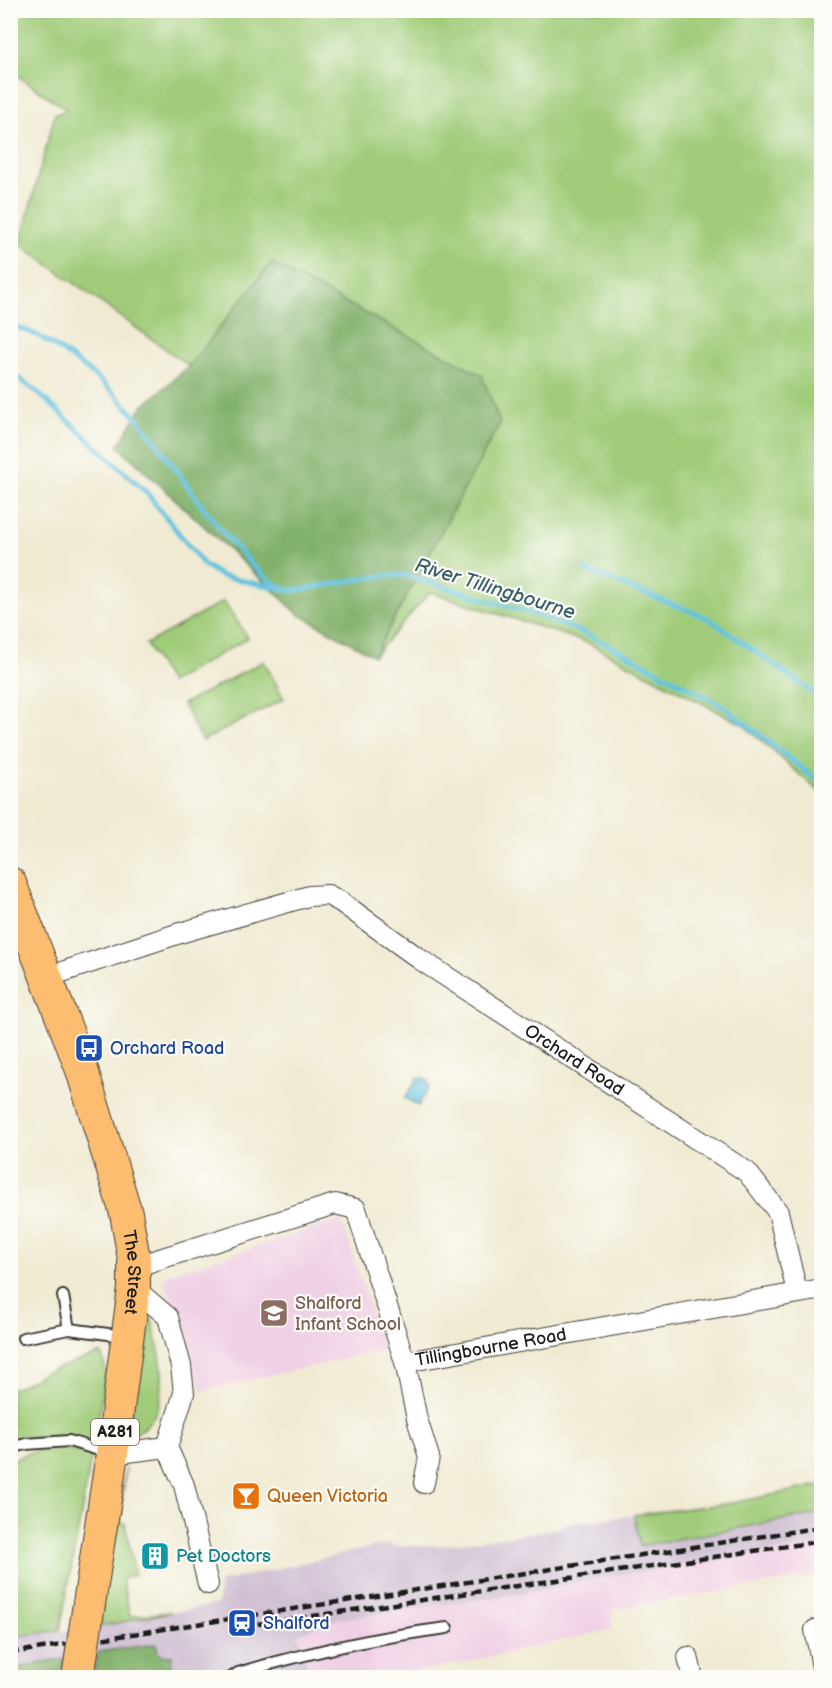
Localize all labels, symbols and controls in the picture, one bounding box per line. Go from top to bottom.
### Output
water label: River Tillingbourne [412,553,578,625]
street label: Orchard Road [521,1020,628,1100]
bus stop icon: Orchard Road [73,1032,105,1064]
place label: Orchard Road [110,1038,224,1059]
street label: The Street [119,1228,145,1316]
place label: Shalford Infant School [295,1293,401,1335]
school or university icon: Shalford Infant School [258,1297,290,1329]
street label: Tillingbourne Road [414,1323,568,1371]
road number: A281 [91,1419,139,1445]
bar icon: Queen Victoria [230,1480,262,1512]
place label: Queen Victoria [267,1486,388,1507]
building icon: Pet Doctors [139,1540,171,1572]
place label: Pet Doctors [176,1546,271,1567]
station icon: Shalford [226,1607,258,1639]
place label: Shalford [263,1613,330,1634]

